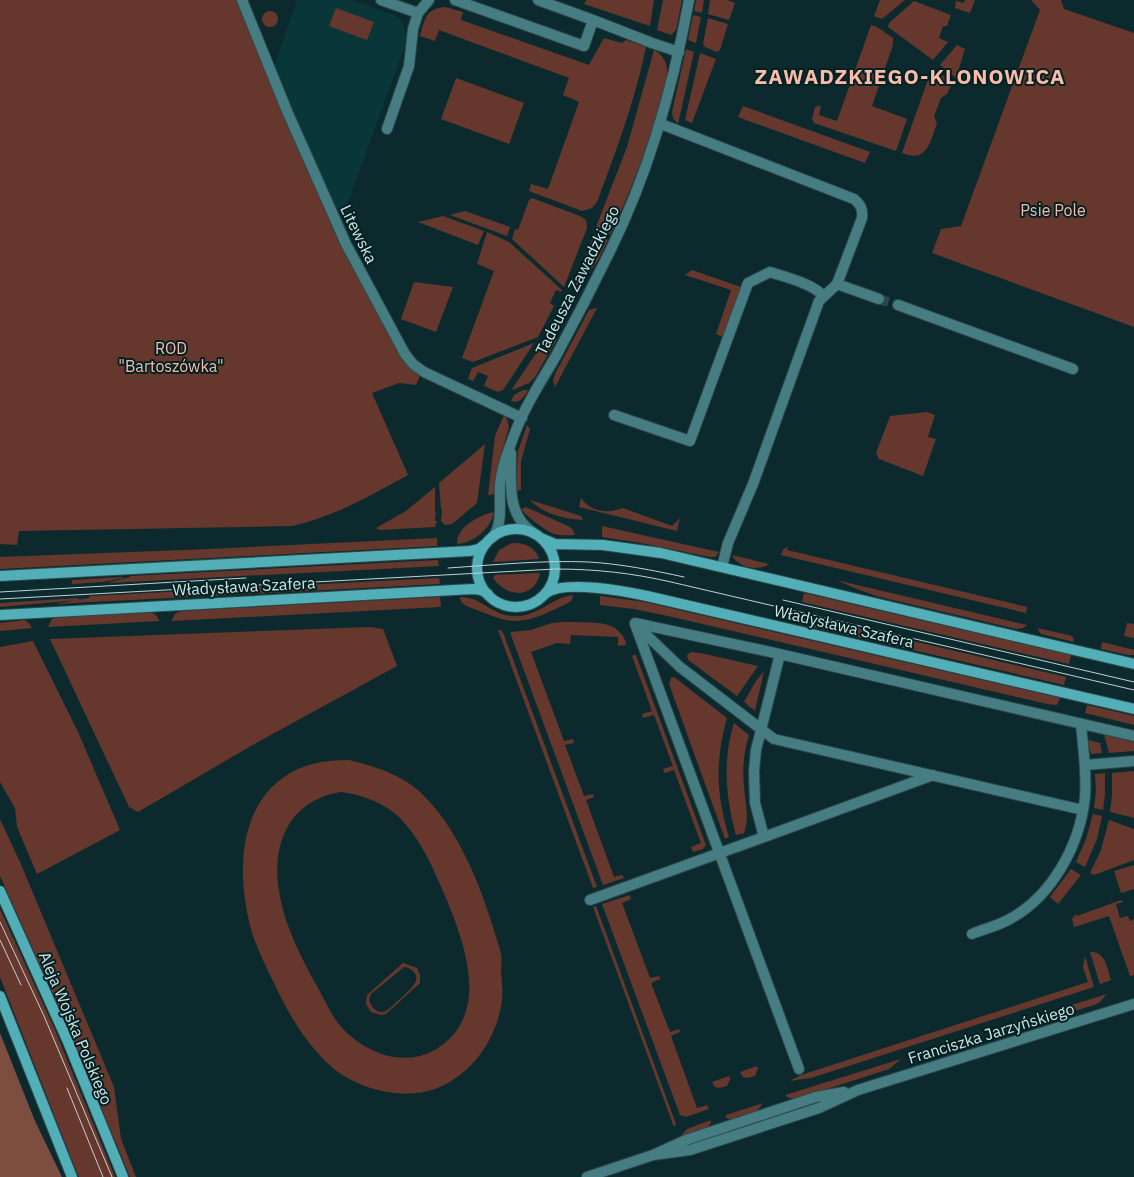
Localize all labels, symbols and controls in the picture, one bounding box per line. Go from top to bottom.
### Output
district label: ZAWADZKIEGO-KLONOWICA [755,62,1065,90]
park label: Psie Pole [1020,200,1086,220]
street label: Litewska [336,201,382,267]
street label: Tadeusza Zawadzkiego [531,202,623,358]
park label: ROD "Bartoszówka" [118,338,224,376]
street label: Władysława Szafera [172,572,316,600]
street label: Władysława Szafera [772,600,916,652]
street label: Aleja Wojska Polskiego [35,949,117,1107]
street label: Franciszka Jarzyńskiego [905,998,1077,1068]

